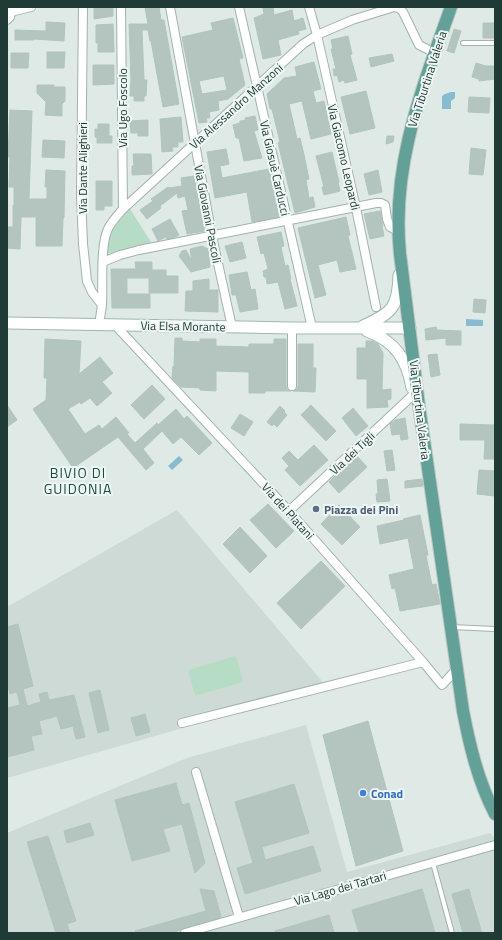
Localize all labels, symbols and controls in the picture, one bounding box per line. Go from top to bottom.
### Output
street label: Via Tiburtina Valeria [402,28,452,130]
street label: Via Alessandro Manzoni [185,59,287,153]
street label: Via Ugo Foscolo [113,68,132,148]
street label: Via Giacomo Leopardi [323,102,365,212]
street label: Via Giosuè Carducci [255,118,295,218]
street label: Via Dante Alighieri [73,122,92,214]
street label: Via Giovanni Pascoli [189,163,227,265]
street label: Via Elsa Morante [140,316,226,336]
street label: Via Tiburtina Valeria [404,359,436,461]
street label: Via dei Tigli [325,427,379,479]
district label: BIVIO DI GUIDONIA [44,462,112,499]
street label: Via dei Platani [257,478,319,544]
place label: Piazza dei Pini [324,500,398,519]
marker: Piazza dei Pini [311,504,321,514]
place label: Conad [371,784,403,803]
marker: Conad [358,788,368,798]
street label: Via Lago dei Tartari [292,866,388,910]

